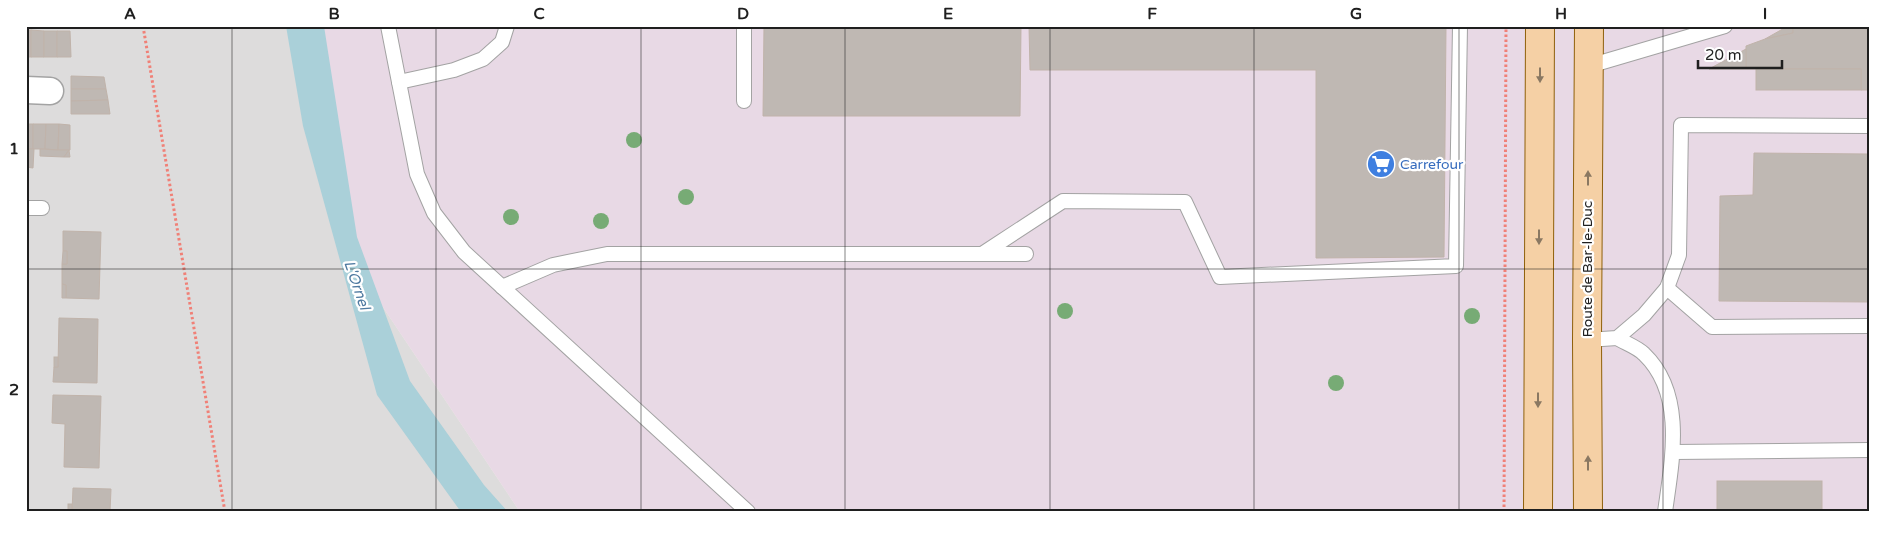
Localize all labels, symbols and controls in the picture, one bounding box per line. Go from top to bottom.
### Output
text: A [124,4,136,24]
text: B [328,4,340,24]
text: C [533,4,545,24]
text: D [737,4,749,24]
text: E [943,4,953,24]
text: F [1147,4,1157,24]
text: G [1350,4,1362,24]
text: H [1555,4,1567,24]
text: I [1763,4,1767,24]
scale bar [1698,38,1781,70]
text: 20 m [1705,46,1742,64]
one-way arrow [1536,67,1544,83]
text: 1 [9,139,19,159]
supermarket icon: Carrefour [1366,149,1396,179]
place label: Carrefour [1400,156,1464,173]
one-way arrow [1584,170,1592,186]
street label: Route de Bar-le-Duc [1579,201,1596,337]
one-way arrow [1534,230,1542,246]
water label: L'Ornel [340,258,375,314]
text: 2 [9,380,19,400]
one-way arrow [1534,392,1542,408]
one-way arrow [1583,455,1591,471]

